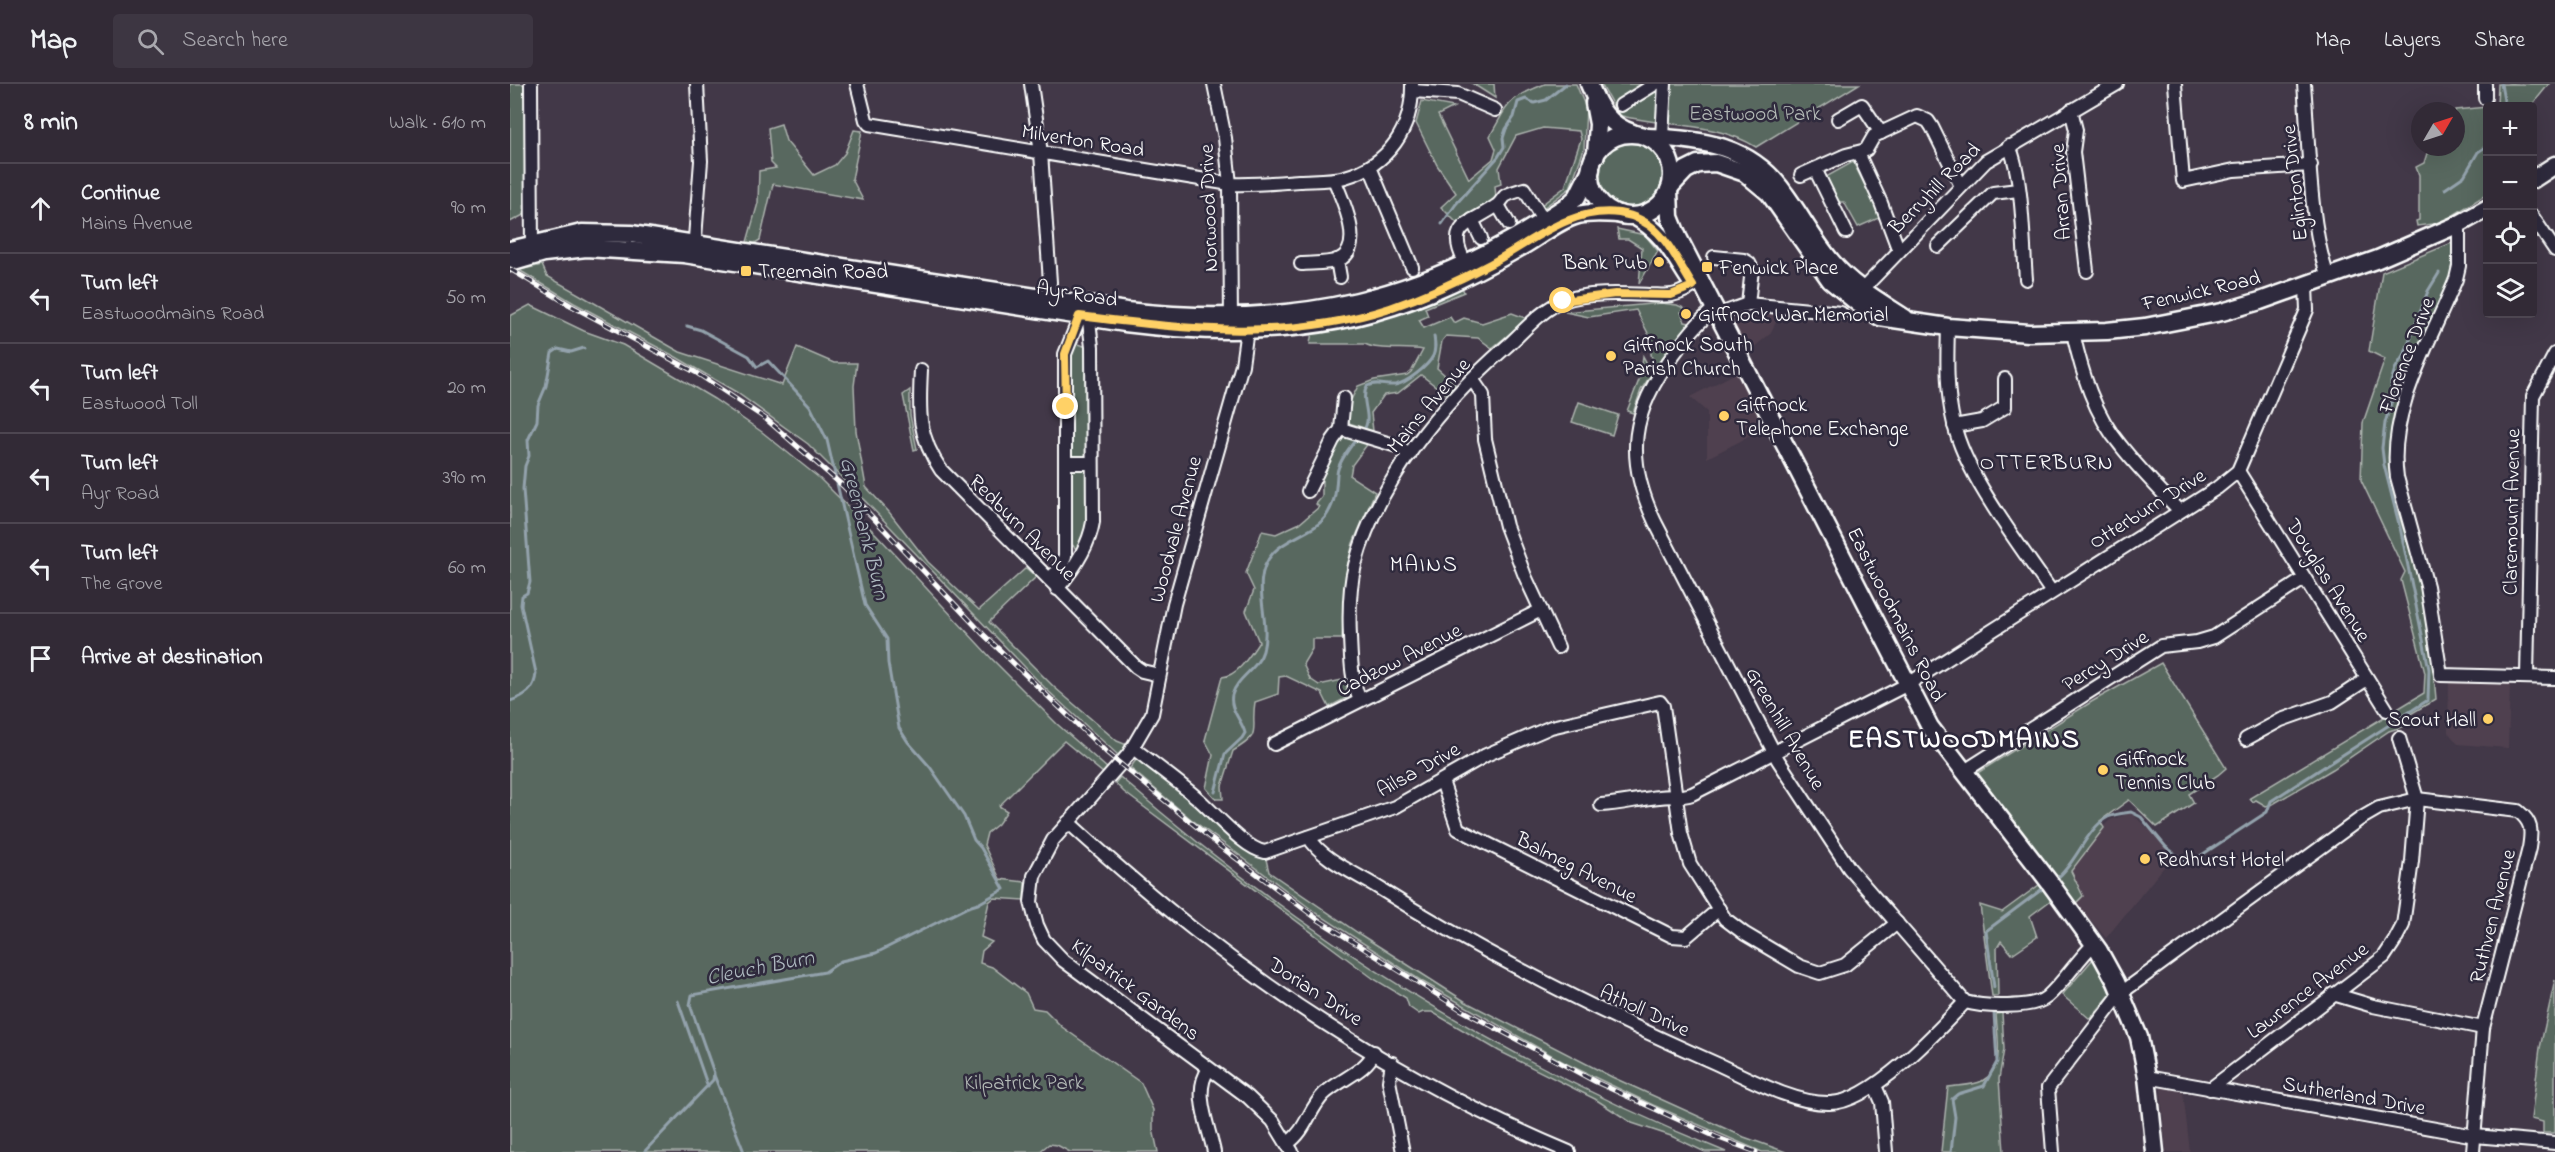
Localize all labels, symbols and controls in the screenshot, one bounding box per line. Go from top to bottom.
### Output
search box [113,14,533,68]
text: Map [30,21,77,62]
icon: search [134,25,167,58]
text: Search here [182,25,288,57]
text: Map [2315,26,2351,56]
text: Layers [2384,26,2441,56]
text: Share [2474,26,2525,56]
park label: Eastwood Park [1689,100,1822,130]
north arrow [2411,102,2465,156]
map controls [2483,102,2537,318]
button: + [2483,102,2537,156]
text: 8 min [24,104,78,142]
text: Walk · 610 m [389,109,486,138]
street label: Milverton Road [1019,117,1146,167]
street label: Eglinton Drive [2275,123,2319,242]
street label: Berryhill Road [1882,136,1990,245]
street label: Arran Drive [2044,142,2080,241]
street label: Norwood Drive [1193,143,1227,272]
button: − [2483,156,2537,210]
text: Continue [81,178,160,210]
icon: ahead [24,192,57,225]
text: 90 m [451,194,486,223]
text: Mains Avenue [81,210,192,239]
button: locate [2483,210,2537,264]
place label: Bank Pub [1562,249,1647,279]
place label: Fenwick Place [1718,254,1839,284]
marker: Bank Pub [1652,255,1666,269]
place label: Treemain Road [758,258,888,288]
marker: Fenwick Place [1700,260,1714,274]
marker: Treemain Road [739,264,753,278]
street label: Fenwick Road [2138,264,2264,320]
button: layers [2483,264,2537,318]
text: Turn left [81,268,158,300]
street label: Ayr Road [1034,274,1120,318]
icon: left [24,282,57,315]
text: 50 m [445,284,486,313]
route start [1549,287,1575,313]
street label: Florence Drive [2372,293,2444,419]
text: Eastwoodmains Road [81,300,264,329]
place label: Giffnock War Memorial [1698,301,1888,331]
marker: Giffnock War Memorial [1679,307,1693,321]
place label: Giffnock South Parish Church [1623,331,1753,385]
marker: Giffnock South Parish Church [1604,349,1618,363]
street label: Mains Avenue [1380,351,1479,461]
text: Turn left [81,358,158,390]
icon: left [24,372,57,405]
text: 20 m [447,374,486,403]
text: Eastwood Toll [81,390,198,419]
place label: Giffnock Telephone Exchange [1736,391,1909,447]
route end [1052,393,1078,419]
marker: Giffnock Telephone Exchange [1717,409,1731,423]
street label: Claremount Avenue [2497,428,2529,596]
text: Turn left [81,448,158,480]
district label: OTTERBURN [1980,448,2114,480]
street label: Woodvale Avenue [1143,452,1211,606]
water label: Greenbank Burn [830,454,897,604]
street label: Otterburn Drive [2084,461,2213,558]
icon: left [24,462,57,495]
text: 390 m [443,464,486,493]
street label: Redburn Avenue [961,468,1082,589]
text: Ayr Road [81,480,159,509]
street label: Douglas Avenue [2275,513,2378,650]
street label: Eastwoodmains Road [1838,522,1952,708]
text: Turn left [81,538,158,570]
district label: MAINS [1390,550,1458,582]
icon: left [24,552,57,585]
text: 60 m [448,554,486,583]
text: The Grove [81,570,162,599]
street label: Cadzow Avenue [1332,616,1468,705]
street label: Percy Drive [2057,623,2157,702]
icon: arrive [24,642,57,675]
text: Arrive at destination [81,642,263,674]
street label: Greenhill Avenue [1737,662,1832,797]
place label: Scout Hall [2387,706,2476,736]
marker: Scout Hall [2481,712,2495,726]
district label: EASTWOODMAINS [1848,721,2080,760]
street label: Ailsa Drive [1372,735,1467,806]
place label: Giffnock Tennis Club [2115,745,2215,799]
marker: Giffnock Tennis Club [2096,763,2110,777]
street label: Balmeg Avenue [1509,825,1642,914]
place label: Redhurst Hotel [2157,846,2284,876]
street label: Ruthven Avenue [2463,846,2525,987]
marker: Redhurst Hotel [2138,852,2152,866]
street label: Kilpatrick Gardens [1064,932,1206,1049]
street label: Lawrence Avenue [2241,935,2376,1047]
water label: Cleuch Burn [704,943,818,995]
street label: Dorian Drive [1261,950,1369,1035]
street label: Atholl Drive [1594,978,1695,1046]
park label: Kilpatrick Park [964,1069,1084,1099]
street label: Sutherland Drive [2280,1070,2428,1124]

